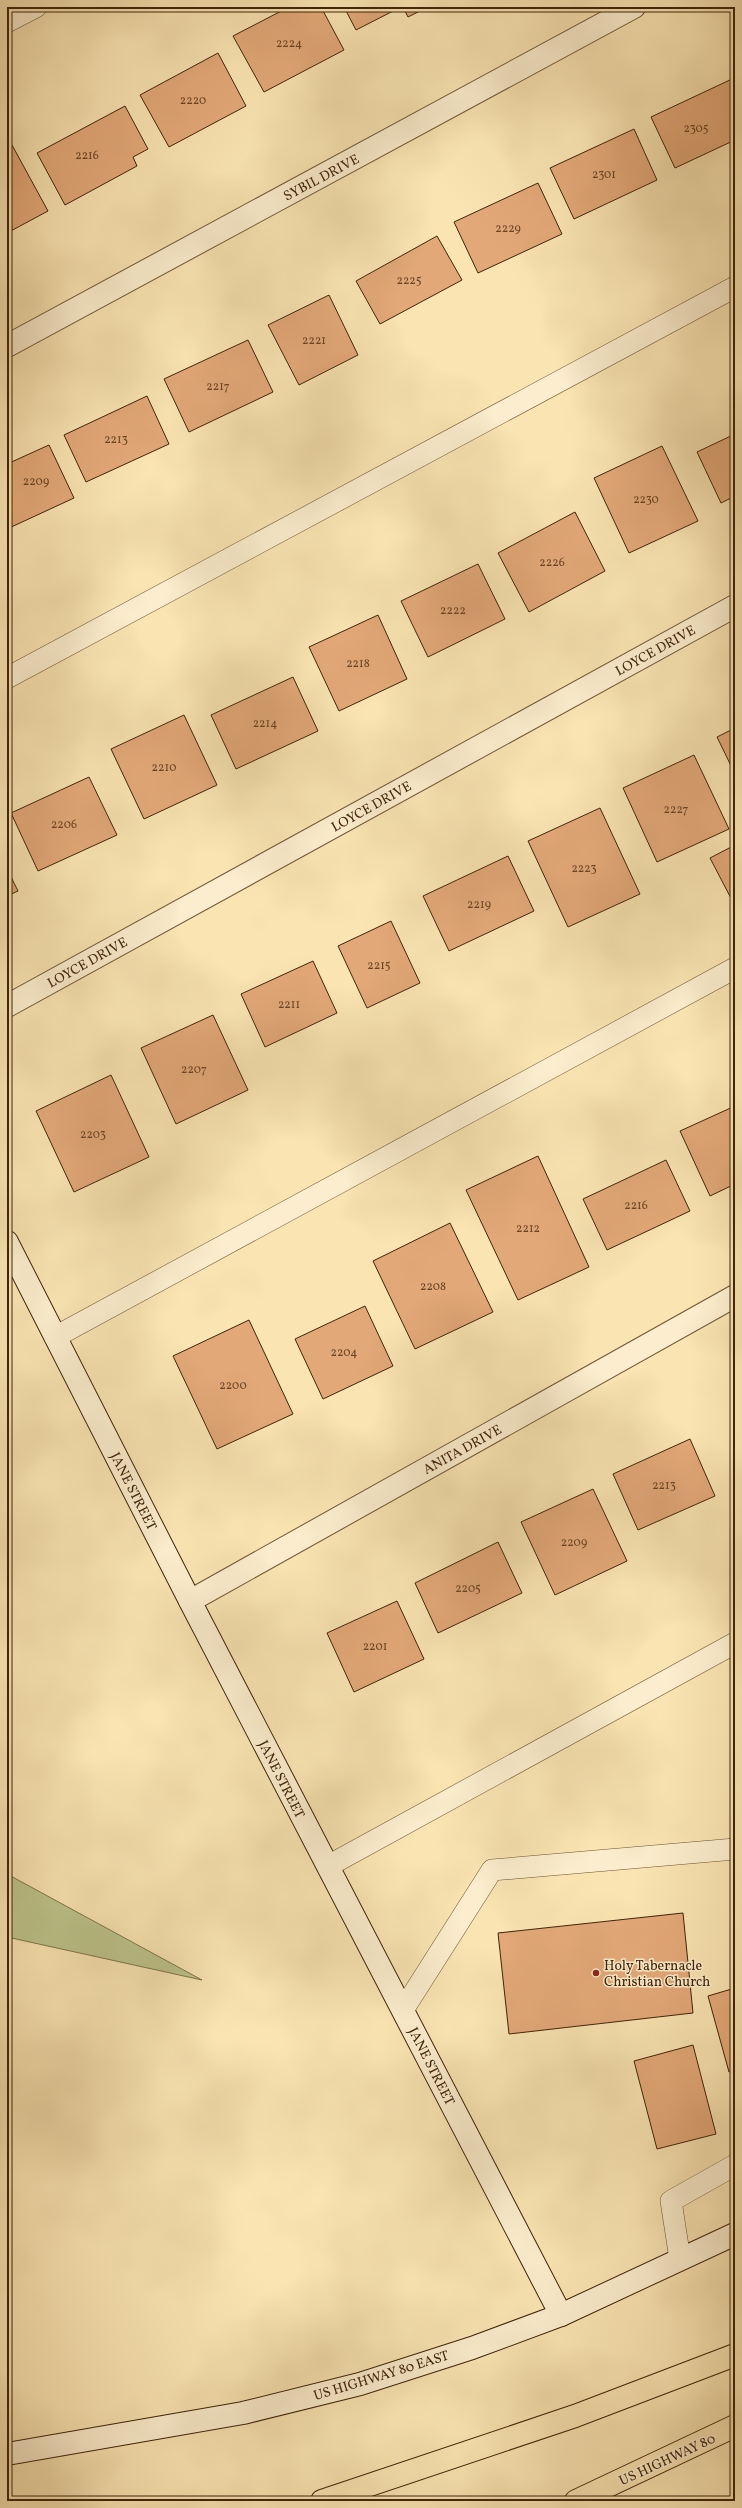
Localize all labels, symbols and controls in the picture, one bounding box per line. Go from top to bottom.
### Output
house number: 2224 [276,36,302,52]
house number: 2220 [180,93,206,109]
house number: 2305 [684,121,709,137]
house number: 2216 [75,148,99,164]
street label: SYBIL DRIVE [280,150,363,206]
house number: 2301 [592,167,616,183]
house number: 2229 [495,221,521,237]
house number: 2225 [396,273,422,289]
house number: 2221 [302,333,326,349]
house number: 2217 [206,379,230,395]
house number: 2213 [104,432,128,448]
house number: 2209 [23,474,49,490]
house number: 2230 [633,492,659,508]
house number: 2226 [539,555,565,571]
house number: 2222 [440,603,466,619]
street label: LOYCE DRIVE [612,621,699,681]
house number: 2218 [346,656,370,672]
house number: 2214 [253,716,277,732]
house number: 2210 [152,760,176,776]
street label: LOYCE DRIVE [328,777,415,837]
house number: 2227 [664,802,689,818]
house number: 2206 [51,817,77,833]
house number: 2223 [571,861,597,877]
house number: 2219 [467,897,491,913]
street label: LOYCE DRIVE [44,933,131,993]
house number: 2215 [367,958,391,974]
house number: 2211 [278,997,300,1013]
house number: 2207 [181,1062,207,1078]
house number: 2203 [80,1127,106,1143]
house number: 2216 [624,1198,648,1214]
house number: 2212 [516,1221,540,1237]
house number: 2208 [420,1279,446,1295]
house number: 2204 [331,1345,357,1361]
house number: 2200 [219,1378,247,1394]
street label: ANITA DRIVE [420,1421,506,1480]
street label: JANE STREET [105,1449,161,1534]
house number: 2213 [652,1478,676,1494]
house number: 2209 [561,1535,587,1551]
house number: 2205 [455,1581,481,1597]
house number: 2201 [363,1639,387,1655]
street label: JANE STREET [253,1737,309,1822]
place label: Holy Tabernacle Christian Church [604,1957,710,1992]
marker: Holy Tabernacle Christian Church [591,1968,601,1978]
street label: JANE STREET [403,2024,459,2109]
street label: US HIGHWAY 80 EAST [311,2347,451,2406]
street label: US HIGHWAY 80 [616,2430,719,2491]

